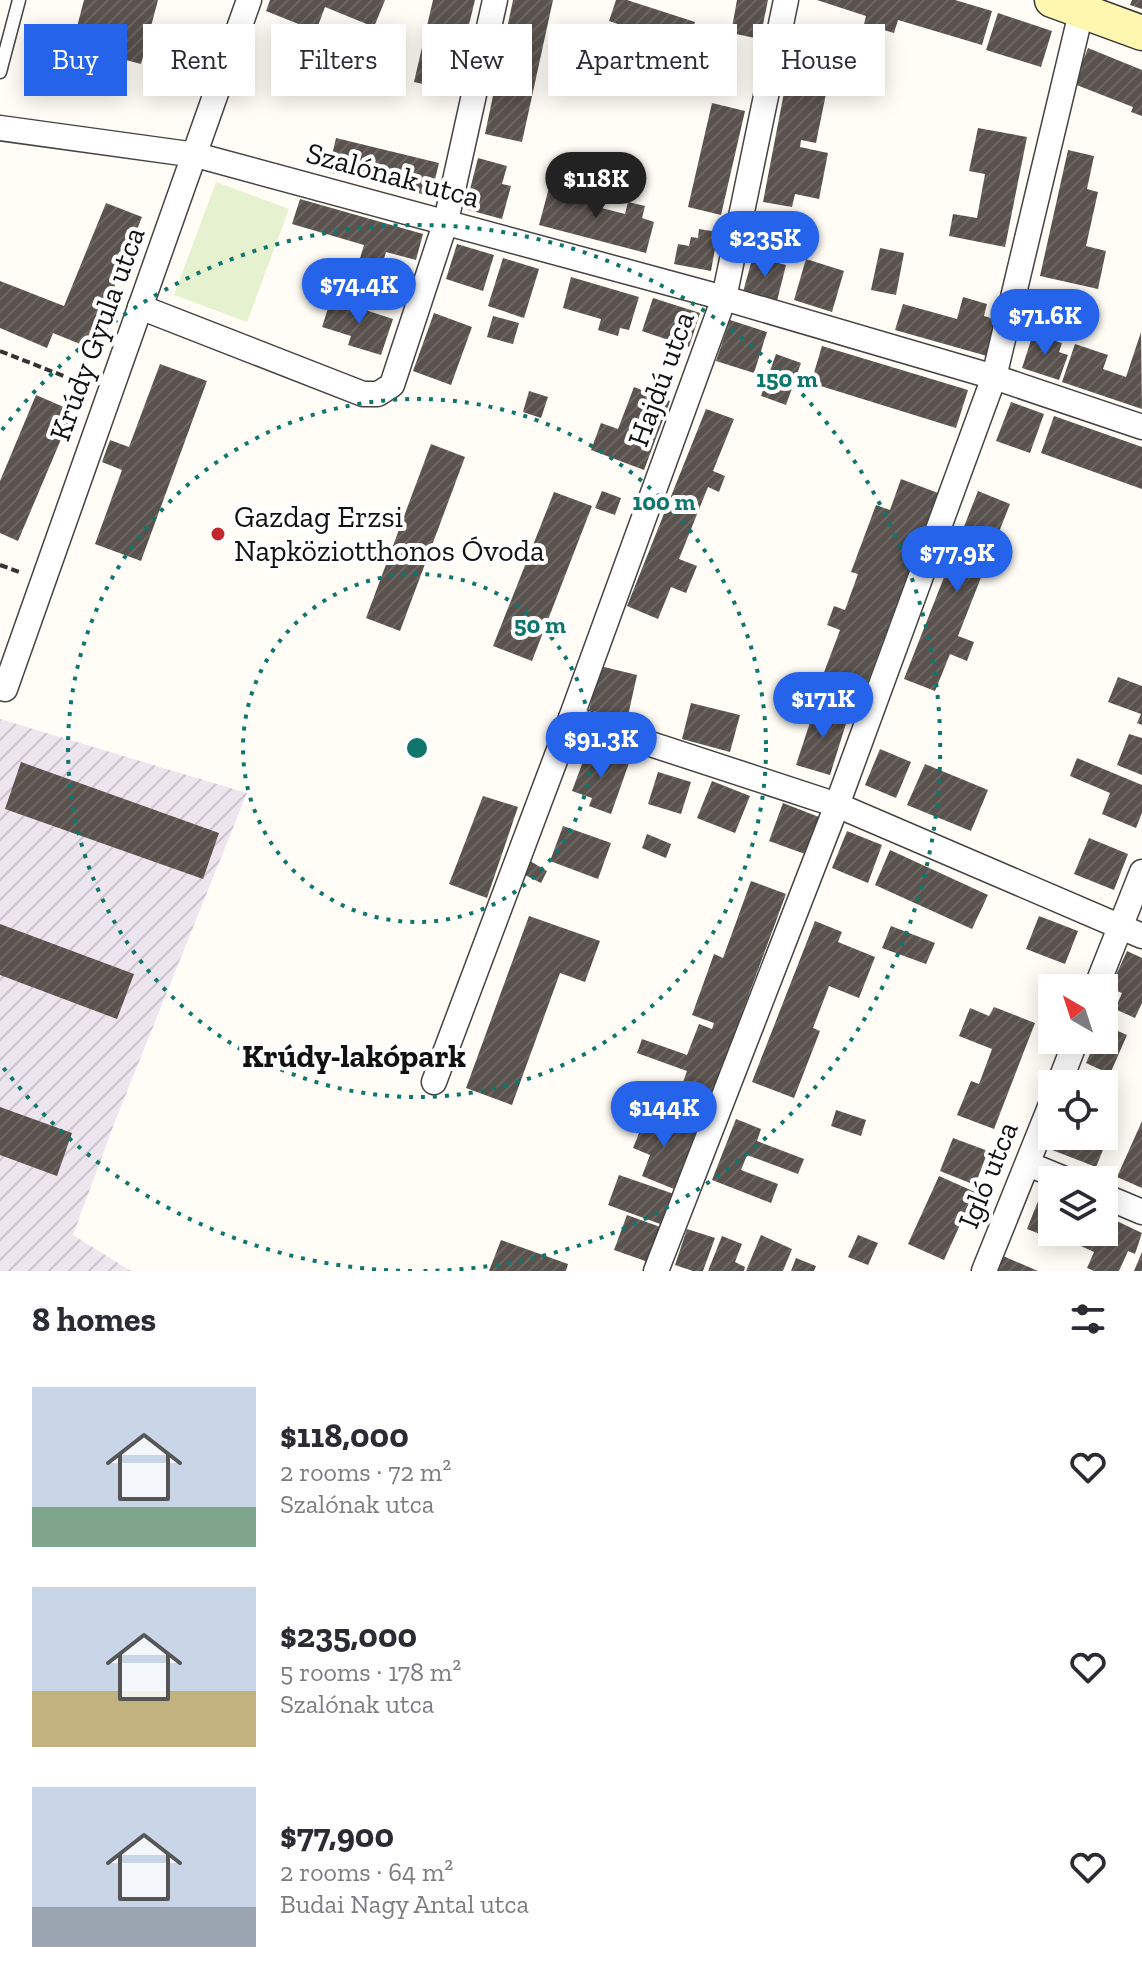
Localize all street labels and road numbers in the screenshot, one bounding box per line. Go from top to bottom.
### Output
street label: Szalónak utca [302,135,484,215]
street label: Krúdy Gyula utca [42,222,152,446]
street label: Hajdú utca [620,307,702,451]
street label: Igló utca [950,1116,1026,1234]

